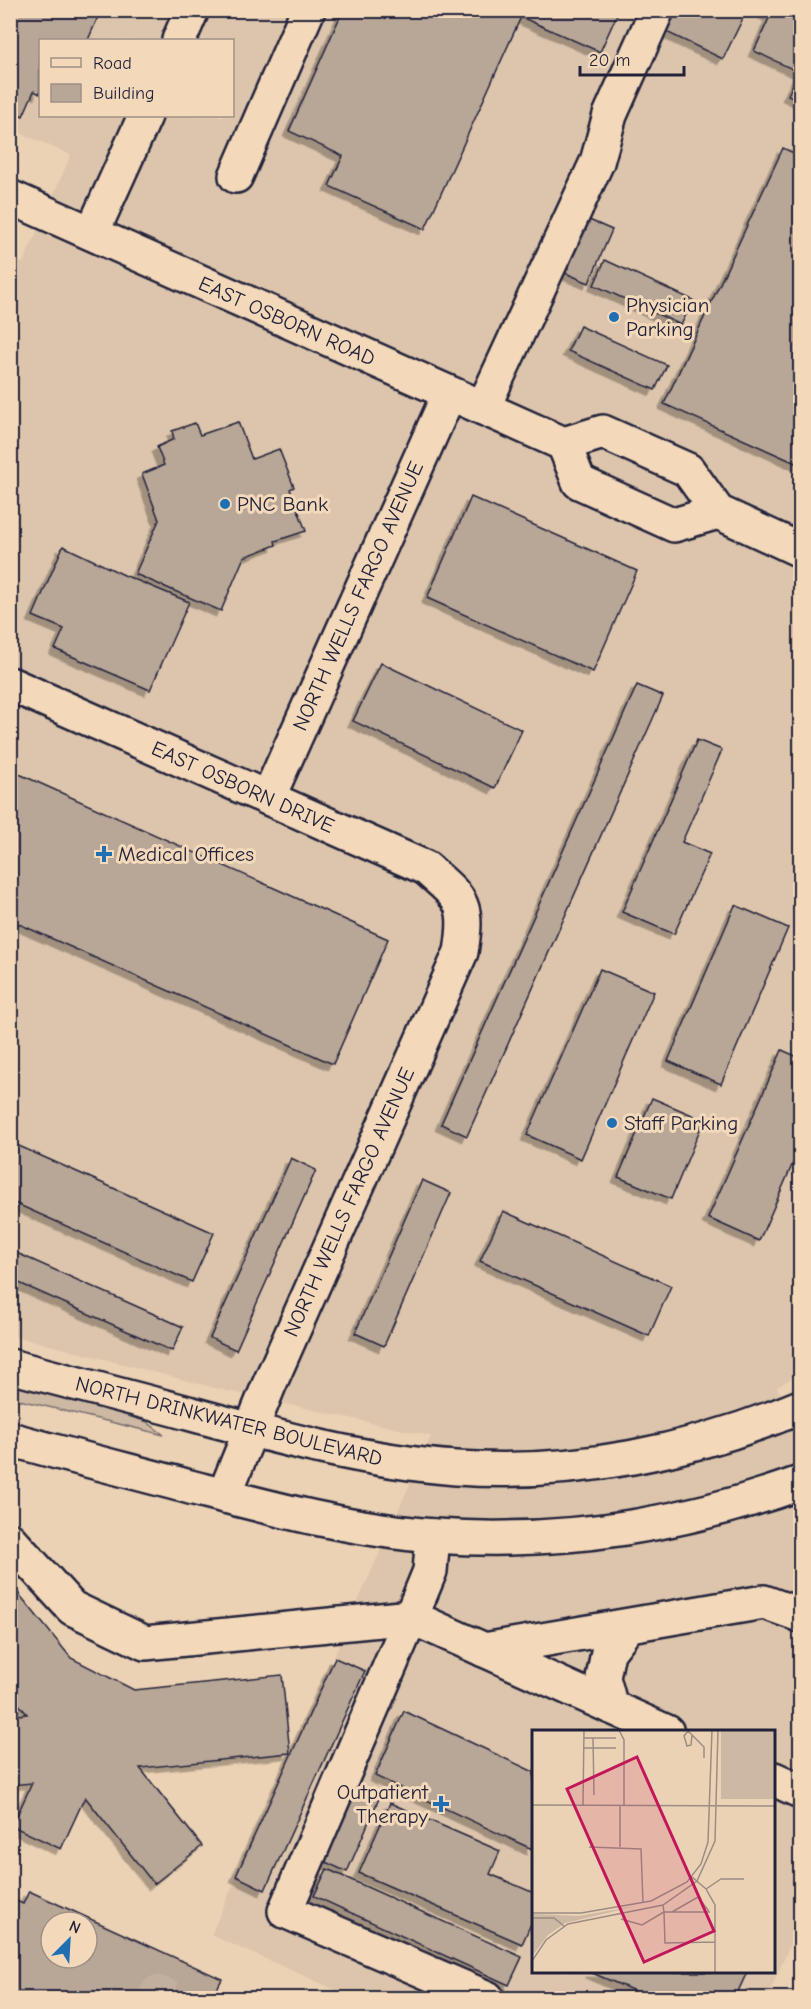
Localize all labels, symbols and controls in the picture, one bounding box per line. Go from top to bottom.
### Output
legend [39,39,234,117]
scale bar [580,39,684,77]
text: 20 m [589,50,630,71]
text: Road [93,53,132,74]
text: Building [93,83,155,104]
street label: EAST OSBORN ROAD [195,271,379,371]
place label: Physician Parking [626,293,709,341]
marker: Physician Parking [607,310,621,324]
street label: NORTH WELLS FARGO AVENUE [288,458,428,734]
place label: PNC Bank [237,492,328,516]
marker: PNC Bank [218,497,232,511]
street label: EAST OSBORN DRIVE [148,736,338,838]
place label: Medical Offices [118,842,254,866]
marker: Medical Offices [95,845,113,863]
street label: NORTH WELLS FARGO AVENUE [279,1064,419,1340]
place label: Staff Parking [624,1111,738,1135]
marker: Staff Parking [605,1116,619,1130]
street label: NORTH DRINKWATER BOULEVARD [73,1371,385,1471]
inset map [532,1730,775,1973]
place label: Outpatient Therapy [337,1780,429,1828]
marker: Outpatient Therapy [432,1795,450,1813]
north arrow [39,1910,99,1970]
text: N [66,1917,83,1938]

